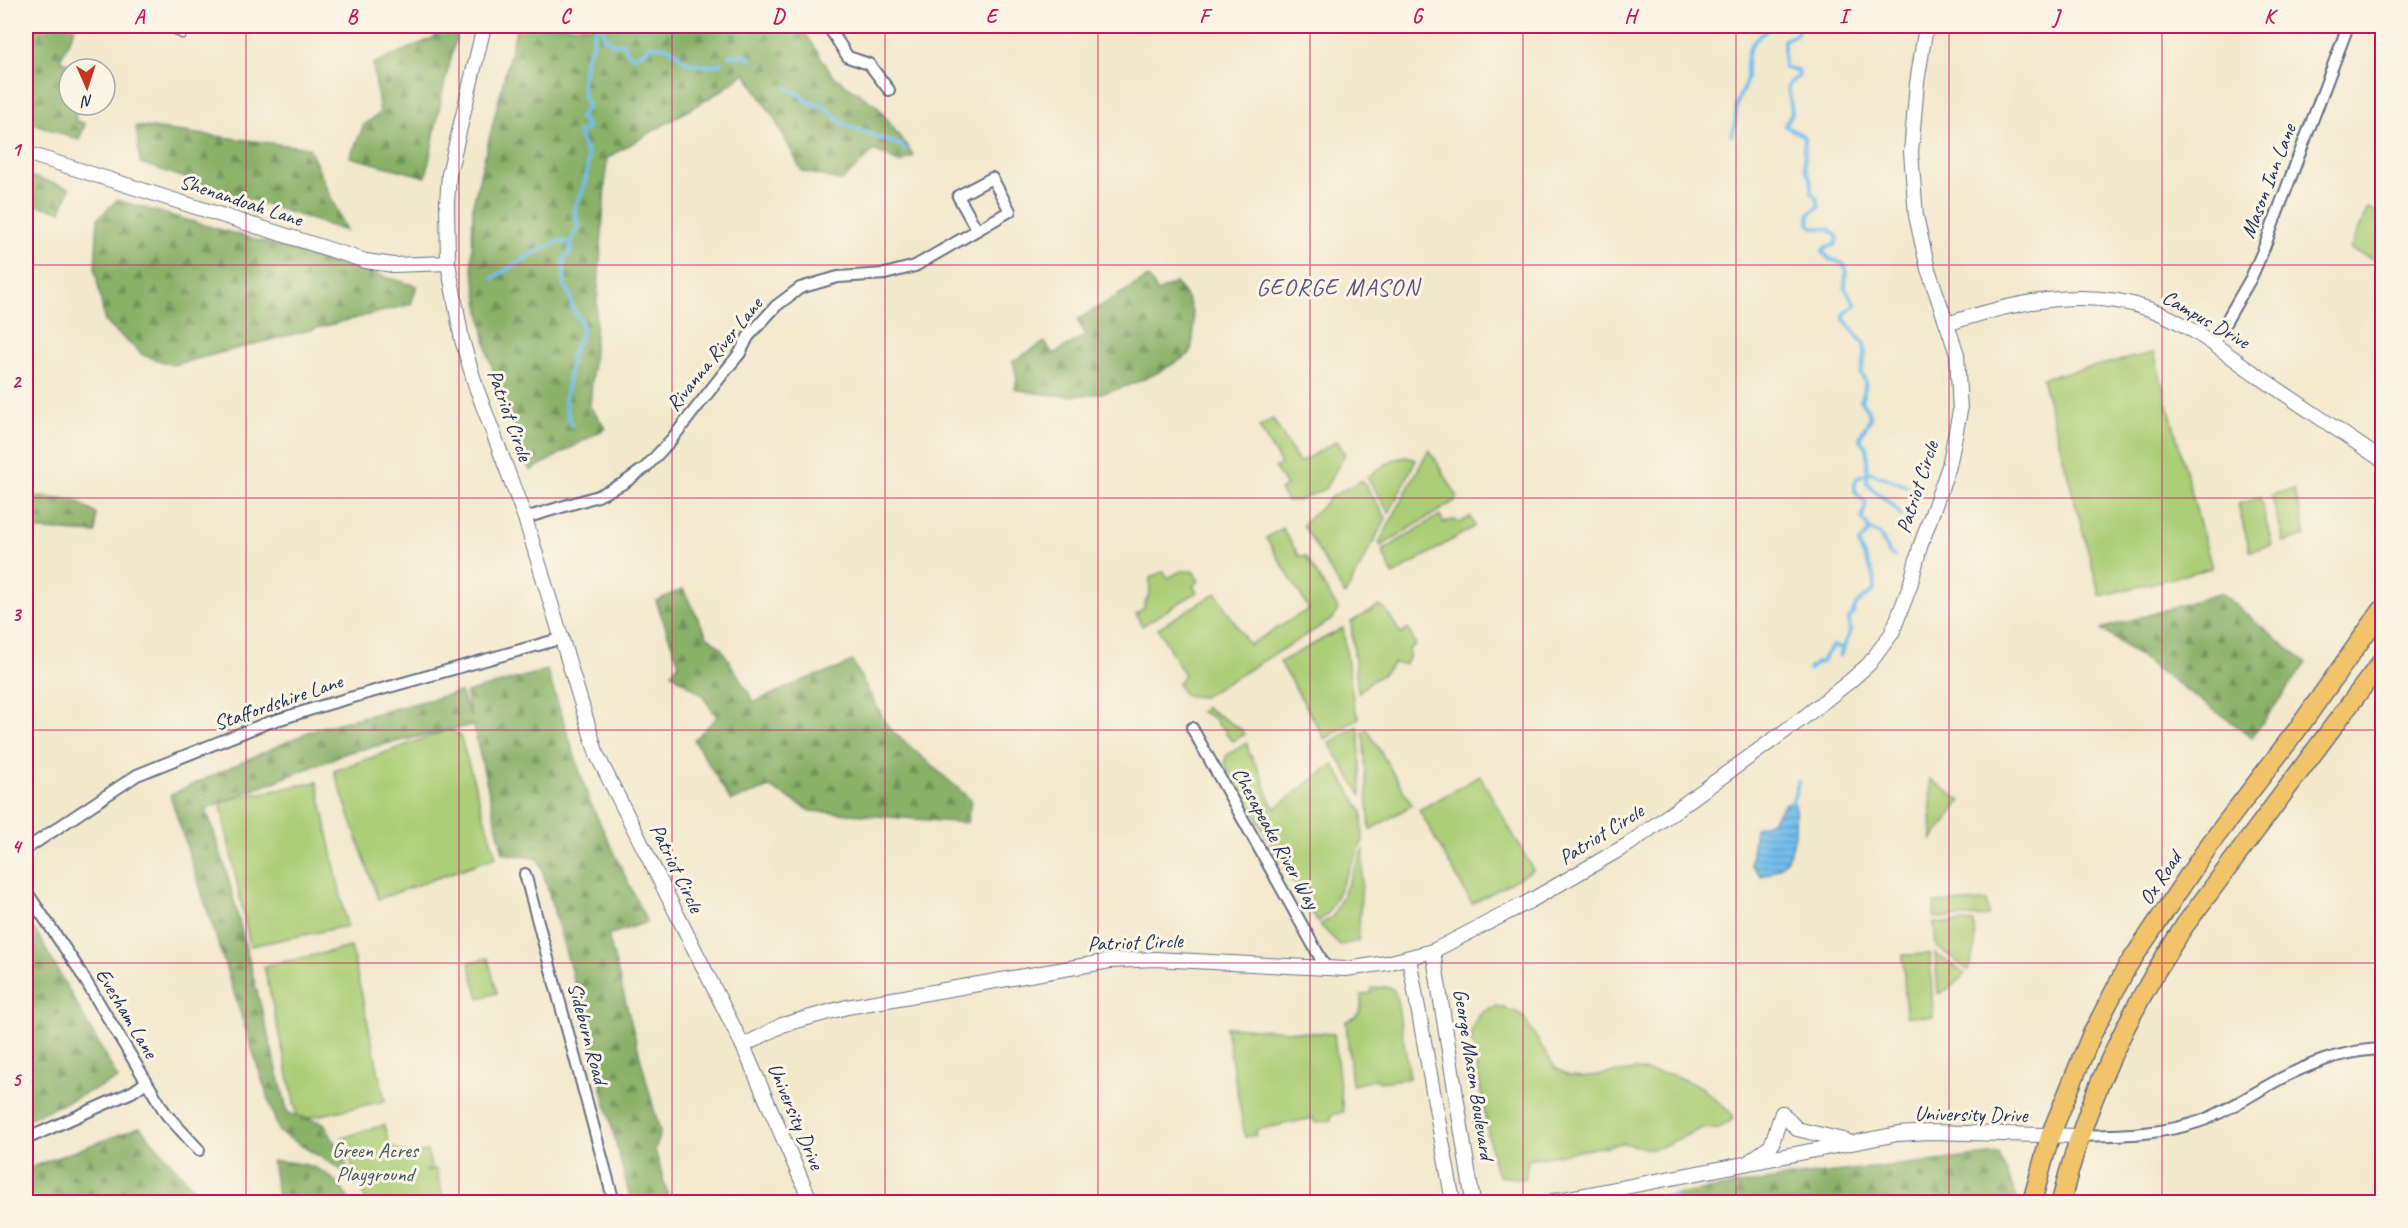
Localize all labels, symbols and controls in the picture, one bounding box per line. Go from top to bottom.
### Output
text: A [134,4,146,29]
text: B [347,4,359,29]
text: C [560,4,572,29]
text: D [772,4,786,29]
text: E [986,4,1000,29]
text: F [1199,4,1213,29]
text: G [1412,4,1425,29]
text: H [1624,4,1639,29]
text: I [1839,4,1852,29]
text: J [2051,4,2063,29]
text: K [2264,4,2278,29]
north arrow [57,57,117,117]
text: N [79,91,93,111]
street label: Mason Inn Lane [2234,119,2302,242]
text: 1 [12,137,23,162]
street label: Shenandoah Lane [176,168,307,232]
district label: GEORGE MASON [1256,272,1422,302]
street label: Campus Drive [2158,284,2256,355]
street label: Rivanna River Lane [660,290,769,416]
street label: Patriot Circle [482,366,539,465]
text: 2 [12,369,23,394]
street label: Patriot Circle [1890,437,1944,536]
text: 3 [12,602,23,627]
street label: Staffordshire Lane [210,667,347,736]
street label: Chesapeake River Way [1226,763,1327,915]
street label: Patriot Circle [1554,797,1649,870]
street label: Patriot Circle [644,820,710,917]
text: 4 [12,834,24,859]
street label: Ox Road [2133,843,2189,910]
street label: Patriot Circle [1087,927,1184,957]
street label: Evesham Lane [90,963,165,1065]
street label: Sideburn Road [562,980,615,1090]
street label: George Mason Boulevard [1448,987,1501,1165]
street label: University Drive [762,1059,830,1174]
text: 5 [12,1067,23,1092]
street label: University Drive [1914,1100,2029,1128]
park label: Green Acres Playground [332,1137,420,1187]

